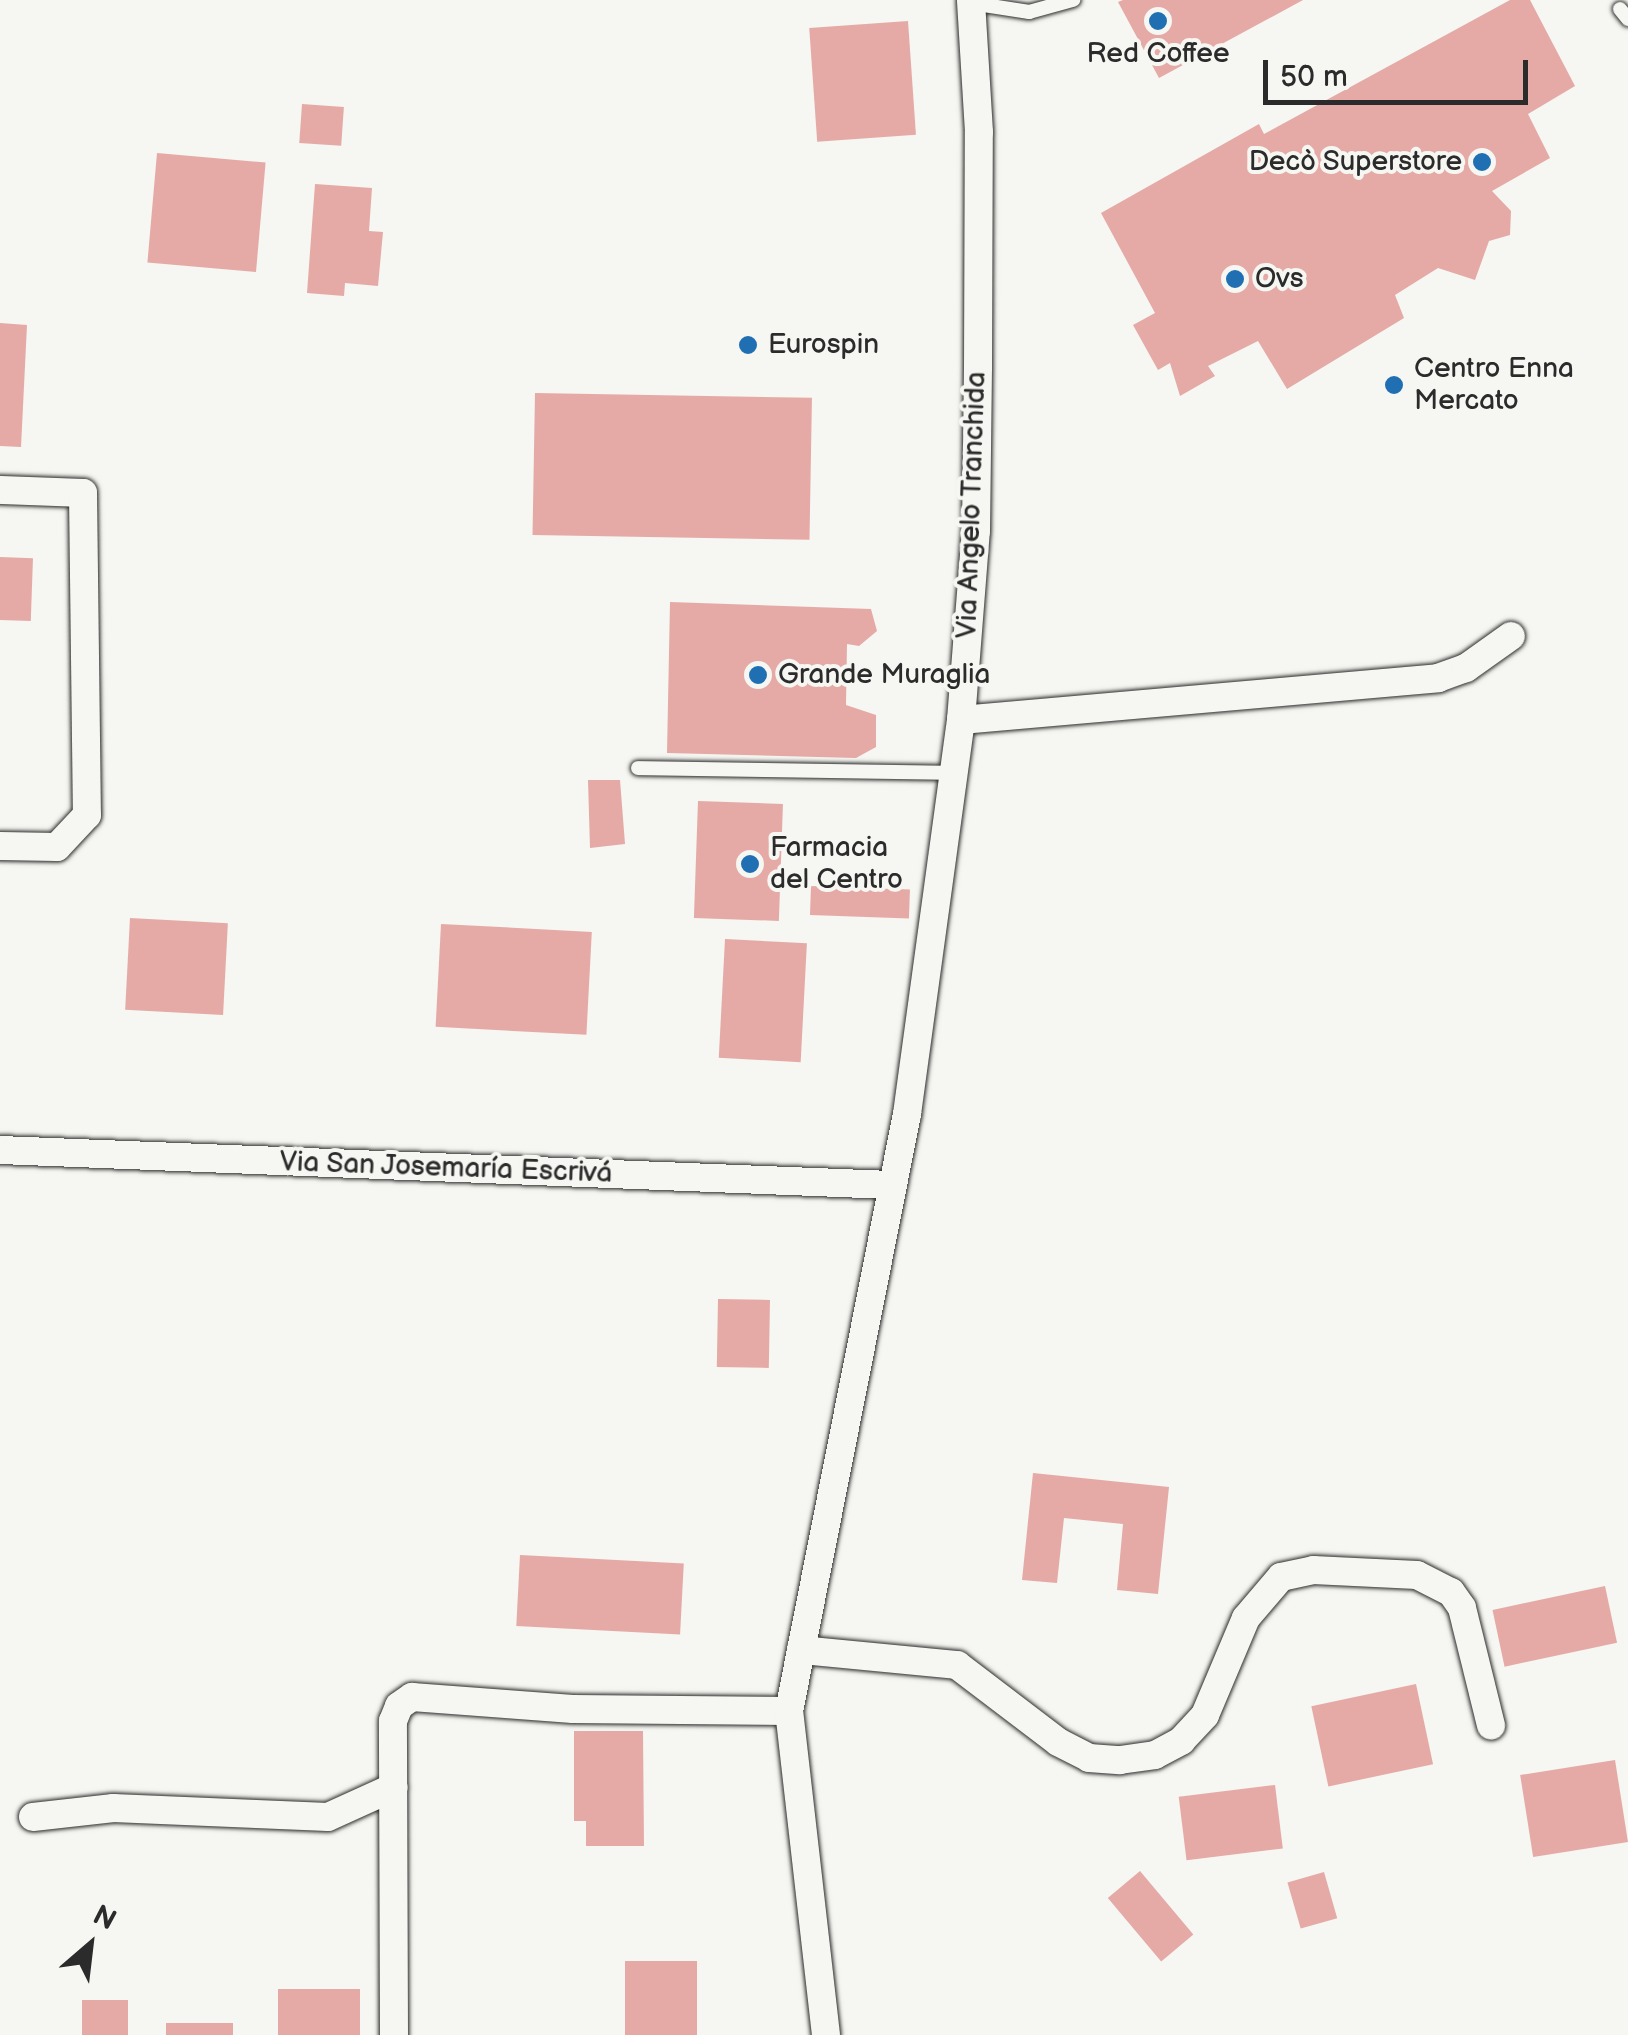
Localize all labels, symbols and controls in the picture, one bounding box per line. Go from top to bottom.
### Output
marker: Red Coffee [1147,10,1169,32]
place label: Red Coffee [1086,37,1230,71]
scale bar [1268,40,1533,102]
text: 50 m [1280,59,1348,95]
place label: Decò Superstore [1248,145,1462,179]
marker: Decò Superstore [1471,151,1493,173]
place label: Ovs [1255,262,1304,296]
marker: Ovs [1224,268,1246,290]
place label: Eurospin [768,328,879,362]
marker: Eurospin [737,334,759,356]
place label: Centro Enna Mercato [1414,352,1574,418]
street label: Via Angelo Tranchida [951,371,993,639]
marker: Centro Enna Mercato [1383,374,1405,396]
place label: Grande Muraglia [778,658,990,692]
marker: Grande Muraglia [747,664,769,686]
place label: Farmacia del Centro [770,831,903,897]
marker: Farmacia del Centro [739,853,761,875]
street label: Via San Josemaría Escrivá [278,1145,614,1191]
north arrow [40,1895,140,1995]
text: N [87,1899,121,1938]

